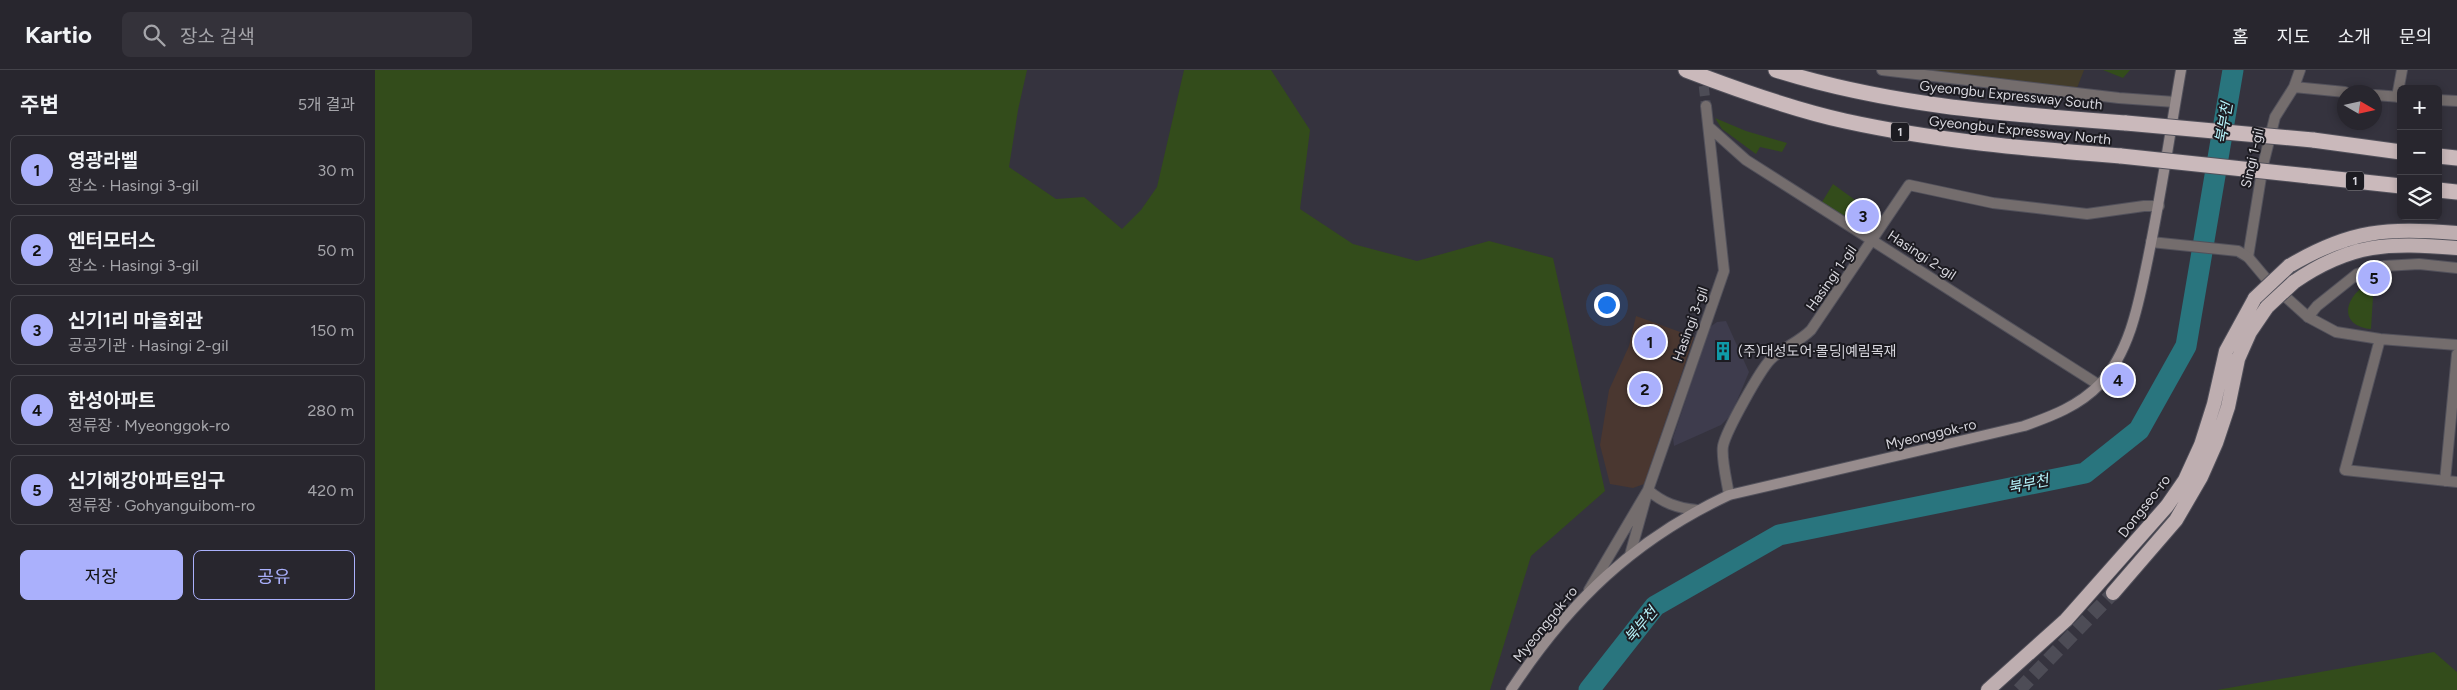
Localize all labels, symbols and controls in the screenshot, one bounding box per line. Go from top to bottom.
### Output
search box [122,12,472,57]
text: Kartio [25,20,92,49]
icon: search [140,21,168,49]
text: 장소 검색 [180,25,255,48]
text: 홈 [2232,26,2249,48]
text: 지도 [2277,26,2310,48]
text: 소개 [2338,26,2371,48]
text: 문의 [2399,26,2432,48]
street label: Gyeongbu Expressway South [1919,77,2104,114]
north arrow [2337,85,2382,130]
map controls [2397,85,2442,220]
button: + [2397,85,2442,130]
text: 주변 [20,92,59,117]
text: 5개 결과 [298,95,355,114]
water label: 북부천 [2212,99,2237,145]
street label: Gyeongbu Expressway North [1928,112,2112,149]
road number: 1 [1891,122,1909,142]
street label: Singi 1-gil [2237,127,2268,190]
button: − [2397,130,2442,175]
text: 영광라벨 [68,149,138,172]
text: 1 [34,161,40,180]
text: 30 m [317,161,354,180]
road number: 1 [2346,172,2364,190]
button: layers [2397,175,2442,220]
text: 장소 · Hasingi 3-gil [68,176,199,195]
pin: 3 [1847,197,1879,235]
street label: Hasingi 2-gil [1884,227,1959,284]
text: 엔터모터스 [68,229,155,252]
text: 2 [32,241,42,260]
text: 50 m [317,241,354,260]
street label: Hasingi 1-gil [1803,242,1860,314]
text: 장소 · Hasingi 3-gil [68,256,199,275]
pin: 5 [2358,259,2390,297]
street label: Hasingi 3-gil [1669,285,1712,364]
your location [1594,292,1620,318]
text: 신기1리 마을회관 [68,309,203,332]
text: 3 [33,321,41,340]
text: 150 m [310,321,354,340]
pin: 1 [1634,323,1666,361]
text: 공공기관 · Hasingi 2-gil [68,336,228,355]
building icon: (주)대성도어·몰딩|예림목재 [1712,340,1734,362]
place label: (주)대성도어·몰딩|예림목재 [1738,343,1897,360]
pin: 4 [2102,361,2134,399]
pin: 2 [1629,370,1661,408]
text: 한성아파트 [68,389,155,412]
text: 4 [32,401,42,420]
text: 280 m [307,401,354,420]
text: 정류장 · Myeonggok-ro [68,416,230,435]
street label: Myeonggok-ro [1884,416,1978,453]
text: 신기해강아파트입구 [68,469,225,492]
water label: 북부천 [2006,471,2052,497]
street label: Dongseo-ro [2115,472,2174,541]
text: 5 [32,481,42,500]
text: 420 m [307,481,354,500]
text: 정류장 · Gohyanguibom-ro [68,496,255,515]
button: 저장 [20,550,183,600]
button: 공유 [193,550,355,600]
street label: Myeonggok-ro [1510,583,1581,666]
water label: 북부천 [1621,602,1663,647]

